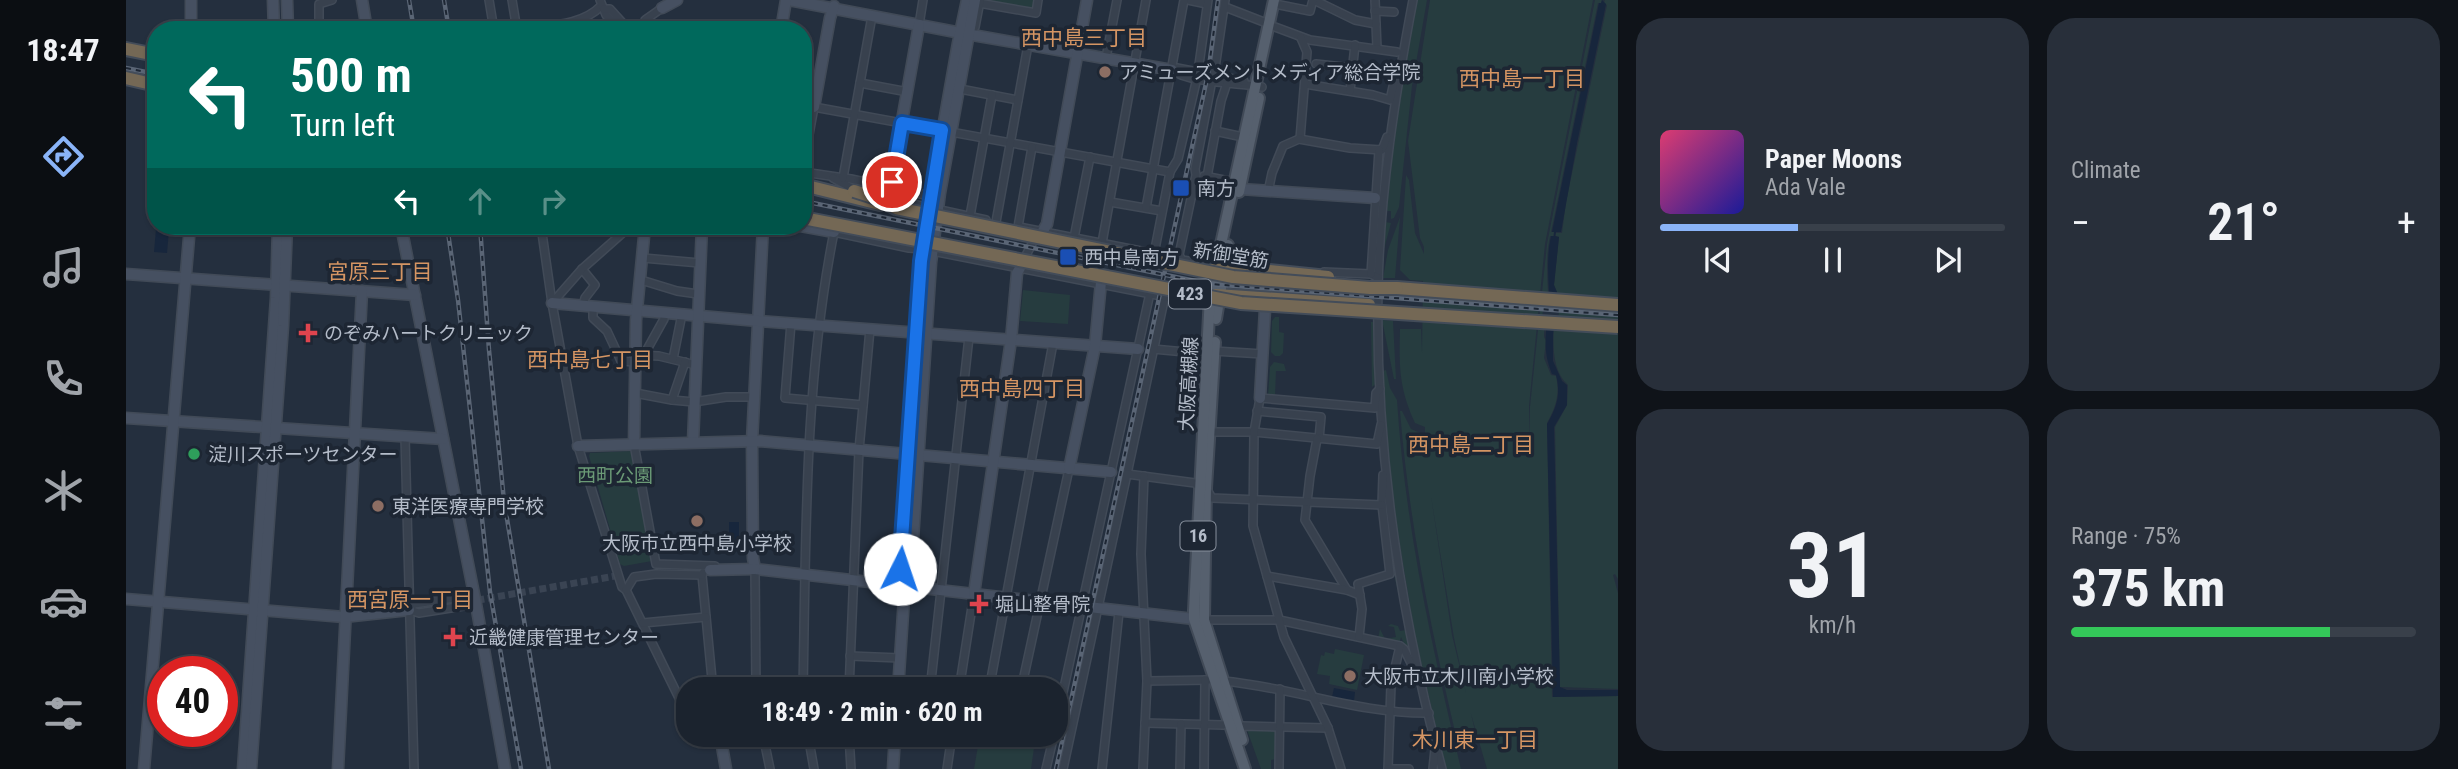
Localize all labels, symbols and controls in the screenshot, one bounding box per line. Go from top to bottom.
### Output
district label: 西中島三丁目 [1021,26,1147,50]
text: 18:47 [26,31,100,69]
text: 500 m [290,47,412,104]
icon: left [175,49,266,140]
place label: アミューズメントメディア総合学院 [1119,61,1420,84]
marker: アミューズメントメディア総合学院 [1097,64,1113,80]
district label: 西中島一丁目 [1459,67,1585,91]
text: Turn left [290,106,395,144]
icon: directions [39,132,88,181]
text: Paper Moons [1765,144,1902,174]
pin [862,152,922,212]
text: Climate [2071,157,2141,184]
icon: arrive [873,163,911,201]
text: Ada Vale [1765,174,1845,201]
place label: 南方 [1197,177,1235,200]
marker: 南方 [1171,178,1191,198]
icon: left [388,182,426,220]
icon: ahead [461,182,499,220]
icon: right [534,182,572,220]
text: 21° [2207,192,2280,253]
text: − [2071,201,2090,245]
text: + [2397,201,2416,245]
street label: 新御堂筋 [1192,238,1270,273]
icon: previous [1699,241,1737,279]
icon: pause [1814,241,1852,279]
icon: next [1929,241,1967,279]
icon: music [39,243,88,292]
place label: 西中島南方 [1084,246,1179,269]
marker: 西中島南方 [1058,247,1078,267]
district label: 宮原三丁目 [328,260,433,284]
road number: 423 [1169,280,1211,308]
place label: のぞみハートクリニック [324,322,533,345]
marker: のぞみハートクリニック [298,323,318,343]
street label: 大阪高槻線 [1175,336,1202,432]
district label: 西中島七丁目 [527,348,653,372]
icon: phone [39,354,88,403]
district label: 西中島四丁目 [959,377,1085,401]
district label: 西中島二丁目 [1408,433,1534,457]
place label: 淀川スポーツセンター [208,443,398,466]
marker: 淀川スポーツセンター [186,446,202,462]
park label: 西町公園 [577,464,653,487]
icon: climate [39,466,88,515]
place label: 東洋医療専門学校 [392,495,544,518]
marker: 東洋医療専門学校 [370,498,386,514]
marker: 大阪市立西中島小学校 [689,513,705,529]
text: 31 [1787,513,1878,619]
road number: 16 [1180,522,1216,550]
text: Range · 75% [2071,523,2181,550]
place label: 大阪市立西中島小学校 [602,532,792,555]
position arrow [863,532,937,606]
text: 375 km [2071,558,2225,619]
icon: car [39,577,88,626]
district label: 西宮原一丁目 [347,588,473,612]
place label: 堀山整骨院 [995,593,1090,616]
marker: 堀山整骨院 [969,594,989,614]
text: km/h [1809,612,1856,639]
place label: 近畿健康管理センター [469,626,659,649]
marker: 近畿健康管理センター [443,627,463,647]
speed limit sign: 40 [147,656,238,747]
place label: 大阪市立木川南小学校 [1364,665,1554,688]
marker: 大阪市立木川南小学校 [1342,668,1358,684]
icon: filters [39,689,88,738]
text: 18:49 · 2 min · 620 m [762,697,982,727]
district label: 木川東一丁目 [1412,728,1538,752]

